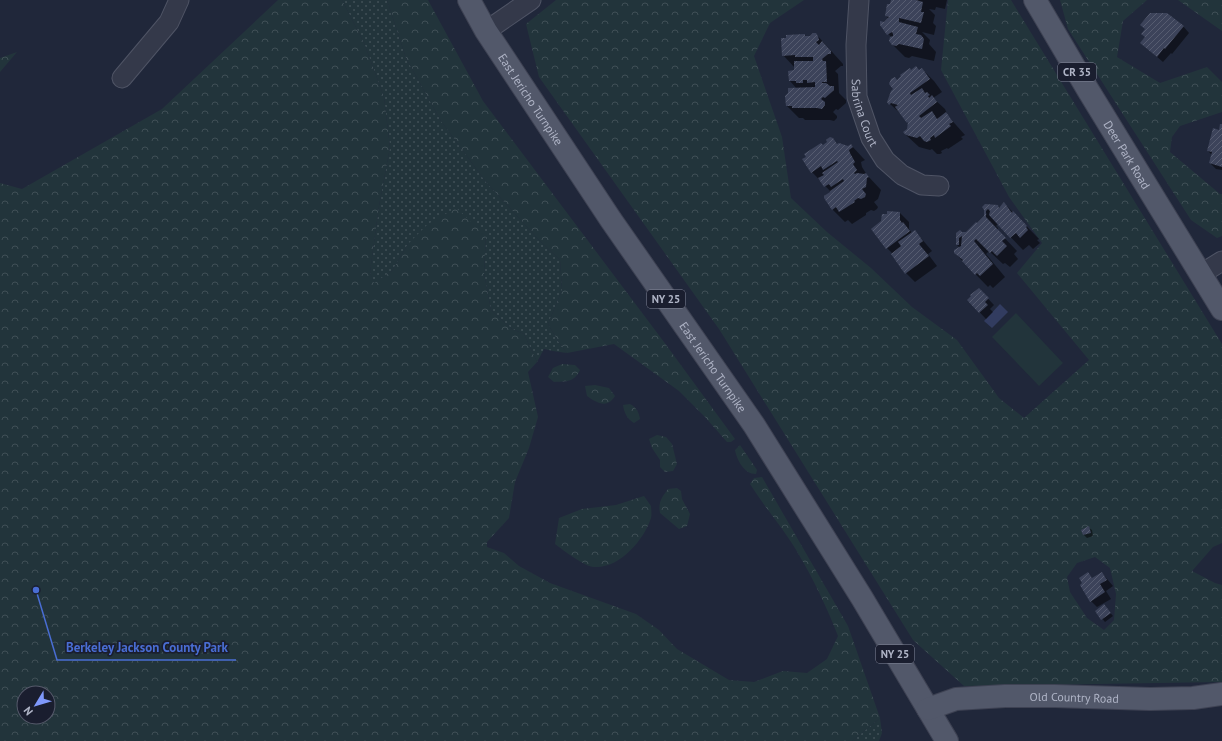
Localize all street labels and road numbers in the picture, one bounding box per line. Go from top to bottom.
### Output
street label: East Jericho Turnpike [495,50,567,148]
road number: CR 35 [1058,63,1096,81]
street label: Sabrina Court [849,79,882,149]
street label: Deer Park Road [1101,117,1154,191]
road number: NY 25 [647,290,685,308]
street label: East Jericho Turnpike [677,319,750,415]
road number: NY 25 [876,645,914,663]
street label: Old Country Road [1030,689,1119,706]

